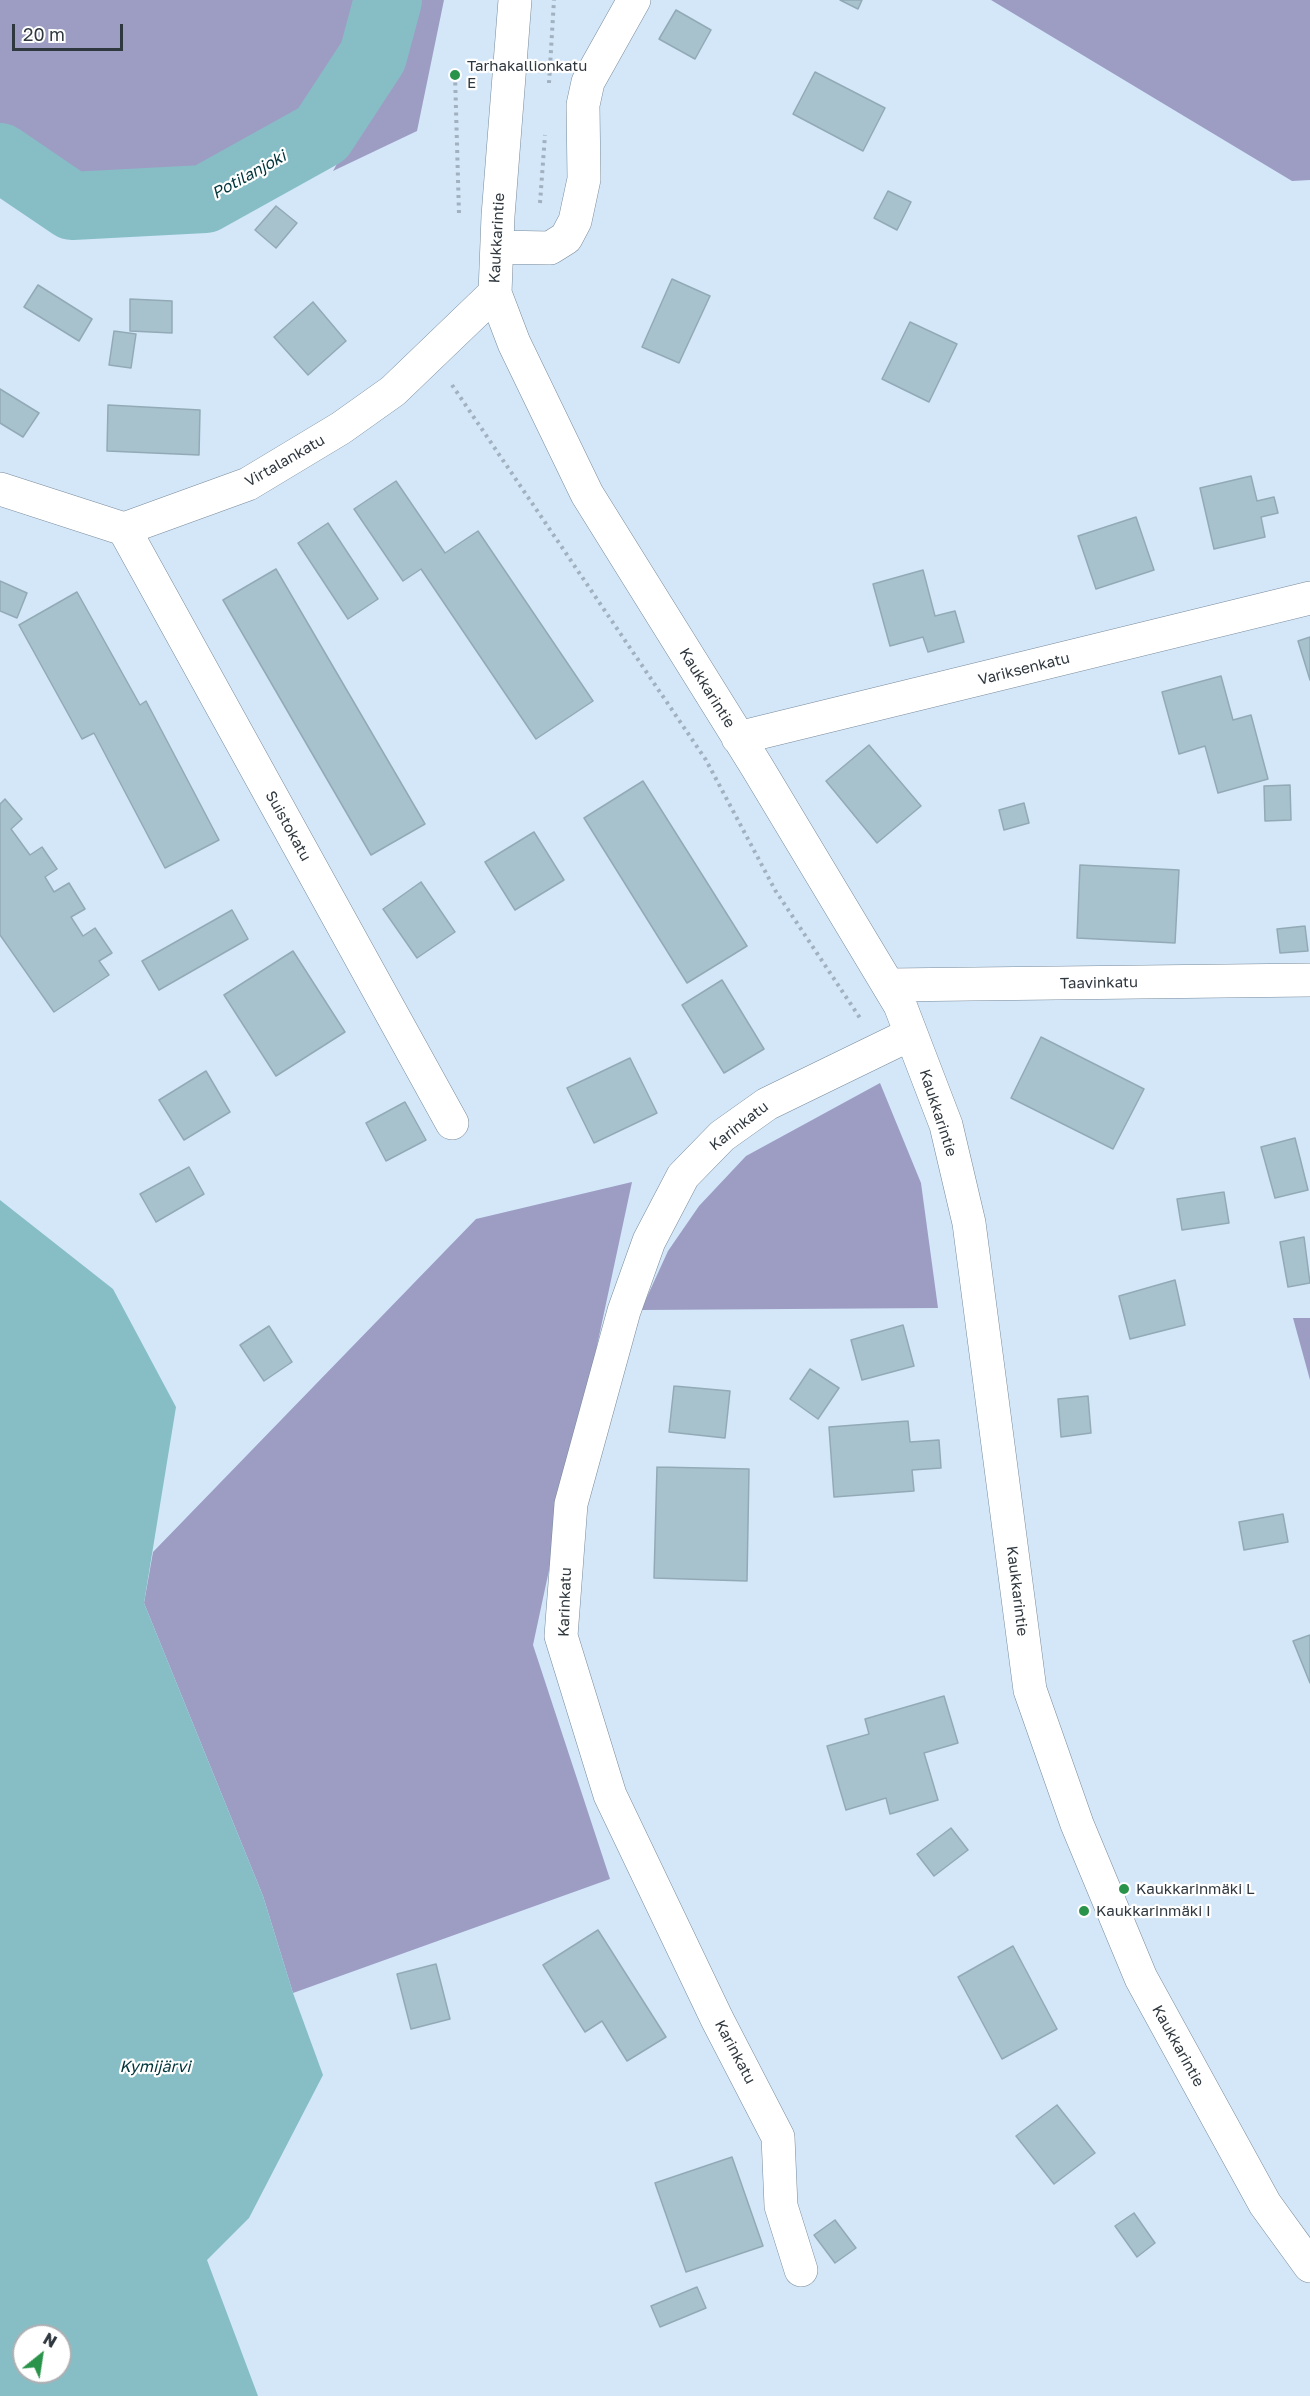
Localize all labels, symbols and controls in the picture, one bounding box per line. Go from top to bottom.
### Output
scale bar [15,12,126,50]
text: 20 m [23,23,65,45]
place label: Tarhakallionkatu E [467,57,587,92]
marker: Tarhakallionkatu E [448,68,462,82]
water label: Potilanjoki [209,147,289,203]
street label: Kaukkarintie [486,192,508,284]
street label: Virtalankatu [242,431,328,491]
street label: Kaukkarintie [675,645,739,731]
street label: Variksenkatu [976,649,1072,689]
street label: Suistokatu [261,788,315,864]
street label: Taavinkatu [1060,973,1138,993]
street label: Kaukkarintie [915,1067,961,1159]
street label: Karinkatu [706,1098,772,1154]
street label: Kaukkarintie [1003,1545,1031,1637]
street label: Karinkatu [555,1567,575,1637]
place label: Kaukkarinmäki L [1136,1880,1255,1898]
marker: Kaukkarinmäki L [1117,1882,1131,1896]
place label: Kaukkarinmäki I [1096,1902,1211,1920]
marker: Kaukkarinmäki I [1077,1904,1091,1918]
street label: Kaukkarintie [1148,2002,1208,2090]
street label: Karinkatu [711,2017,759,2087]
water label: Kymijärvi [119,2057,191,2077]
north arrow [12,2324,72,2384]
text: N [40,2328,60,2352]

